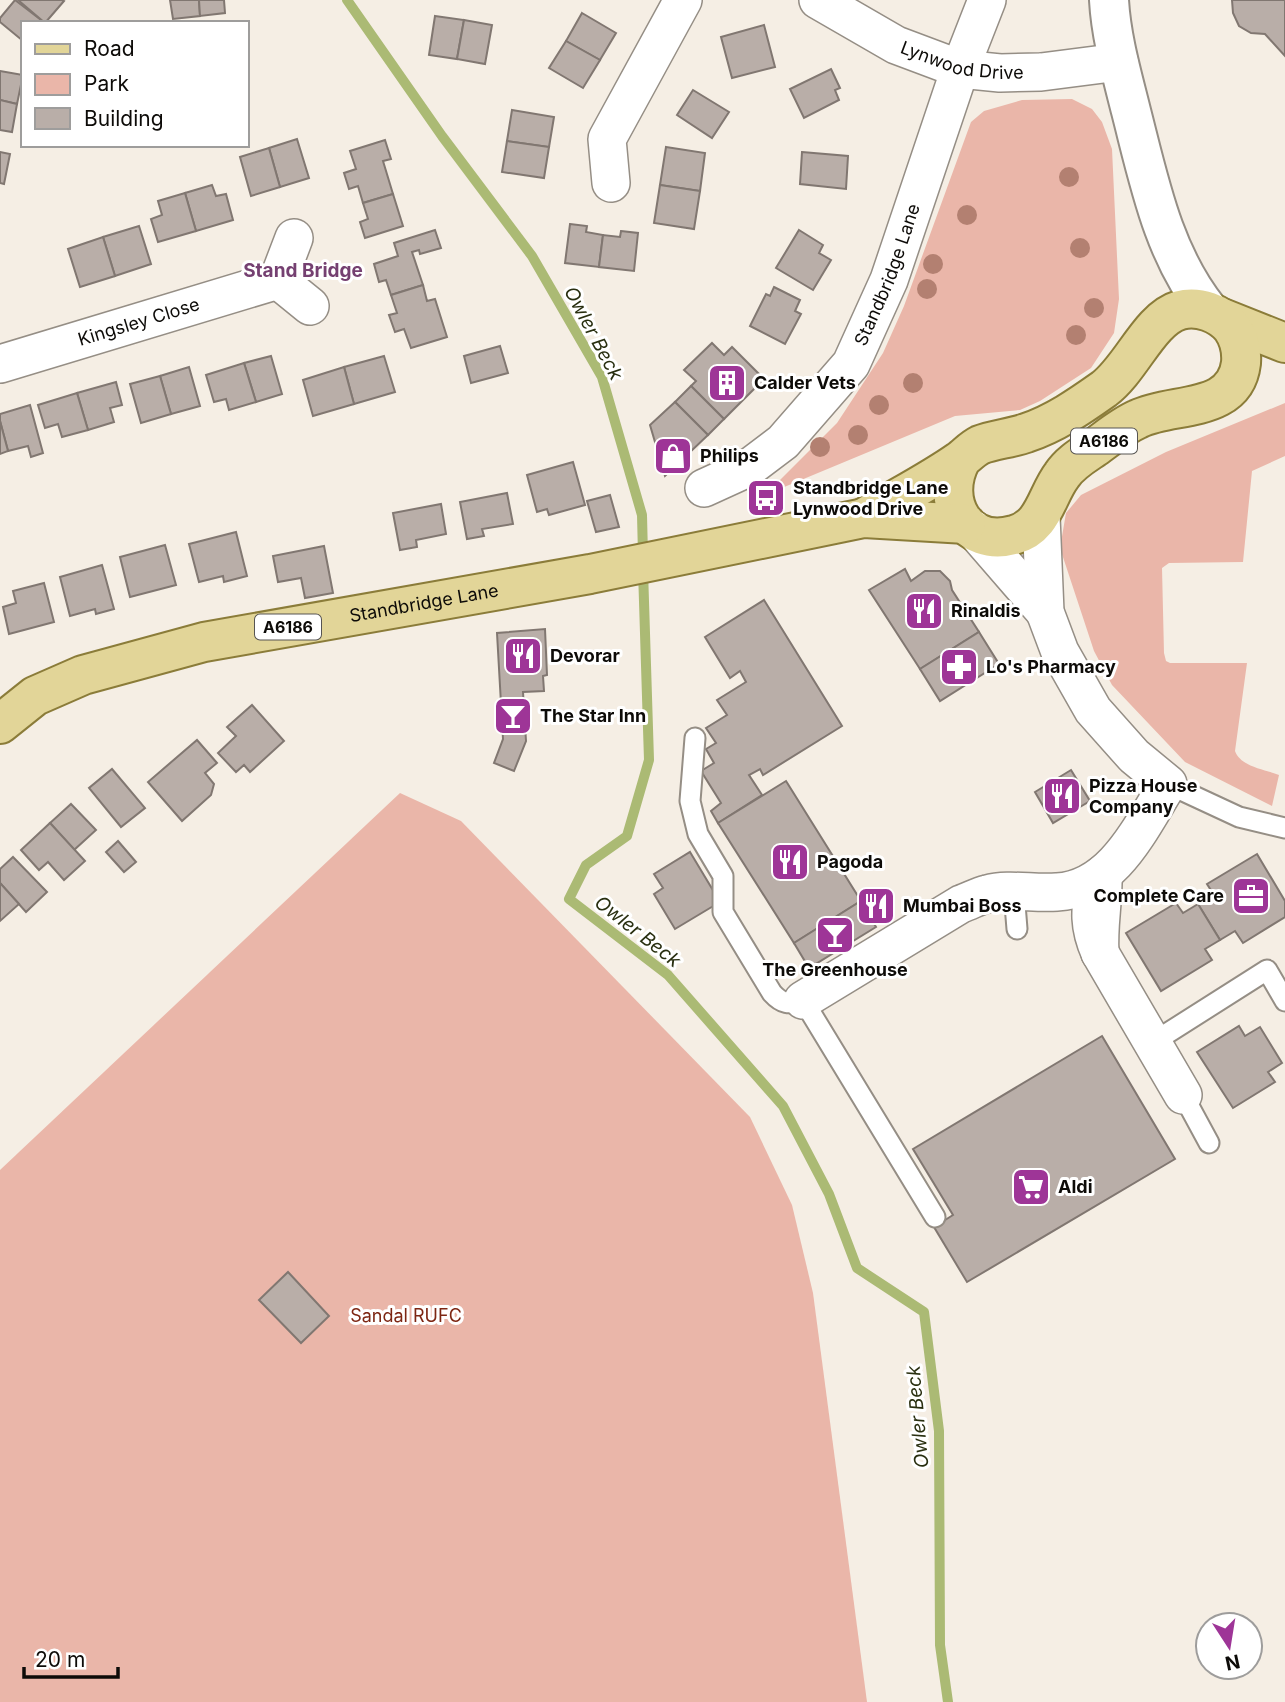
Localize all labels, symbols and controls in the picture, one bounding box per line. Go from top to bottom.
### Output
legend [21,21,248,147]
text: Road [84,36,135,61]
street label: Lynwood Drive [898,37,1024,83]
text: Park [84,71,129,96]
text: Building [84,106,164,131]
street label: Standbridge Lane [850,201,924,349]
district label: Stand Bridge [243,259,363,282]
water label: Owler Beck [559,282,628,385]
street label: Kingsley Close [75,293,202,350]
building icon: Calder Vets [706,362,748,404]
place label: Calder Vets [754,372,856,393]
road number: A6186 [1071,428,1137,454]
shop icon: Philips [652,435,694,477]
place label: Philips [700,445,759,466]
bus stop icon: Standbridge Lane Lynwood Drive [745,477,787,519]
place label: Standbridge Lane Lynwood Drive [793,477,949,519]
street label: Standbridge Lane [348,579,500,626]
restaurant icon: Rinaldis [903,590,945,632]
place label: Rinaldis [951,600,1021,621]
road number: A6186 [255,614,321,640]
restaurant icon: Devorar [502,635,544,677]
place label: Devorar [550,645,620,666]
pharmacy icon: Lo's Pharmacy [938,646,980,688]
place label: Lo's Pharmacy [986,656,1116,677]
bar icon: The Star Inn [492,695,534,737]
place label: The Star Inn [540,705,646,726]
restaurant icon: Pizza House Company [1041,775,1083,817]
place label: Pizza House Company [1089,775,1198,817]
restaurant icon: Pagoda [769,841,811,883]
place label: Pagoda [817,851,883,872]
office icon: Complete Care [1230,875,1272,917]
restaurant icon: Mumbai Boss [855,885,897,927]
place label: Complete Care [1093,885,1224,906]
water label: Owler Beck [590,891,686,972]
place label: Mumbai Boss [903,895,1022,916]
bar icon: The Greenhouse [814,914,856,956]
place label: The Greenhouse [762,959,908,980]
supermarket icon: Aldi [1010,1166,1052,1208]
place label: Aldi [1058,1176,1093,1197]
park label: Sandal RUFC [350,1305,462,1326]
water label: Owler Beck [902,1364,933,1469]
north arrow [1194,1611,1264,1681]
scale bar [24,1636,119,1680]
text: 20 m [35,1647,85,1672]
text: N [1223,1649,1242,1675]

